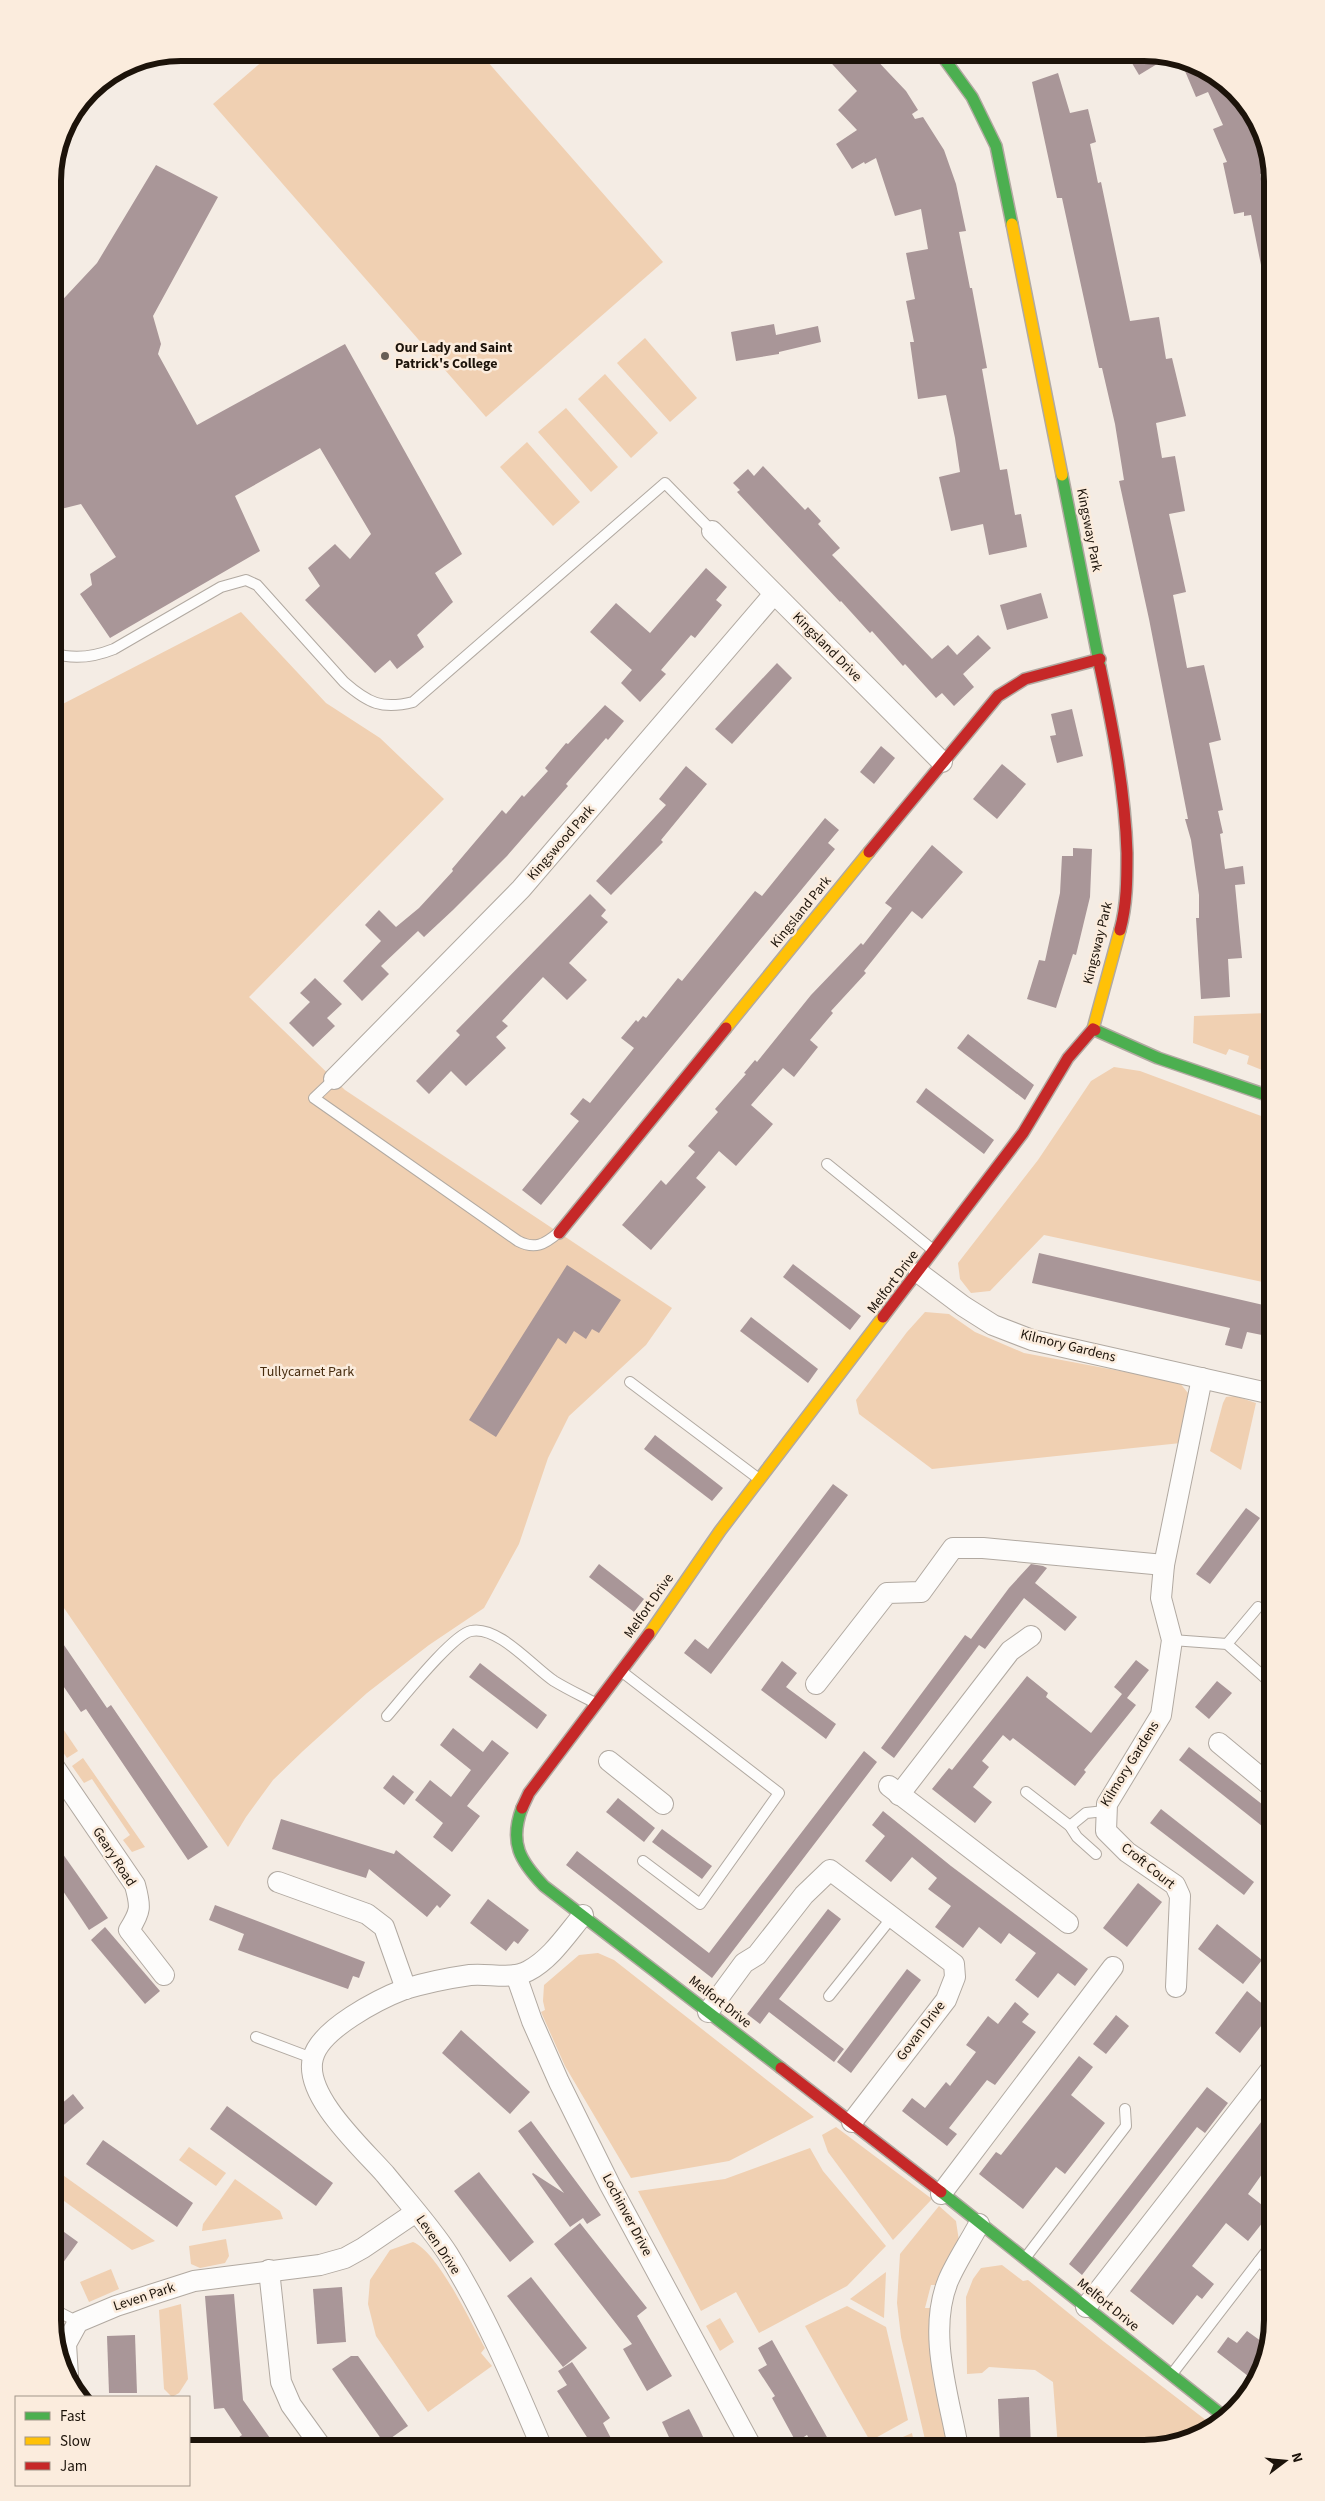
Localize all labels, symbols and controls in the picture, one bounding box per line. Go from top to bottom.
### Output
place label: Our Lady and Saint Patrick's College [395,338,513,374]
marker: Our Lady and Saint Patrick's College [379,350,391,362]
street label: Kingsway Park [1071,487,1107,574]
street label: Kingsland Drive [788,608,866,686]
street label: Kingswood Park [523,801,599,885]
street label: Kingsland Park [766,872,836,952]
street label: Kingsway Park [1078,899,1118,986]
street label: Melfort Drive [862,1246,924,1318]
street label: Kilmory Gardens [1018,1325,1118,1368]
park label: Tullycarnet Park [260,1362,354,1382]
street label: Melfort Drive [619,1570,679,1642]
street label: Kilmory Gardens [1096,1717,1164,1811]
street label: Geary Road [87,1823,141,1891]
street label: Croft Court [1117,1838,1179,1894]
street label: Melfort Drive [684,1971,756,2033]
street label: Govan Drive [892,1997,950,2065]
street label: Lochinver Drive [597,2170,657,2260]
street label: Leven Drive [411,2211,465,2279]
street label: Melfort Drive [1073,2274,1143,2336]
street label: Leven Park [111,2278,177,2316]
legend [15,2396,190,2486]
text: Fast [60,2406,86,2427]
text: Slow [60,2431,91,2452]
north arrow [1260,2436,1310,2486]
text: N [1286,2450,1307,2465]
text: Jam [60,2456,87,2477]

